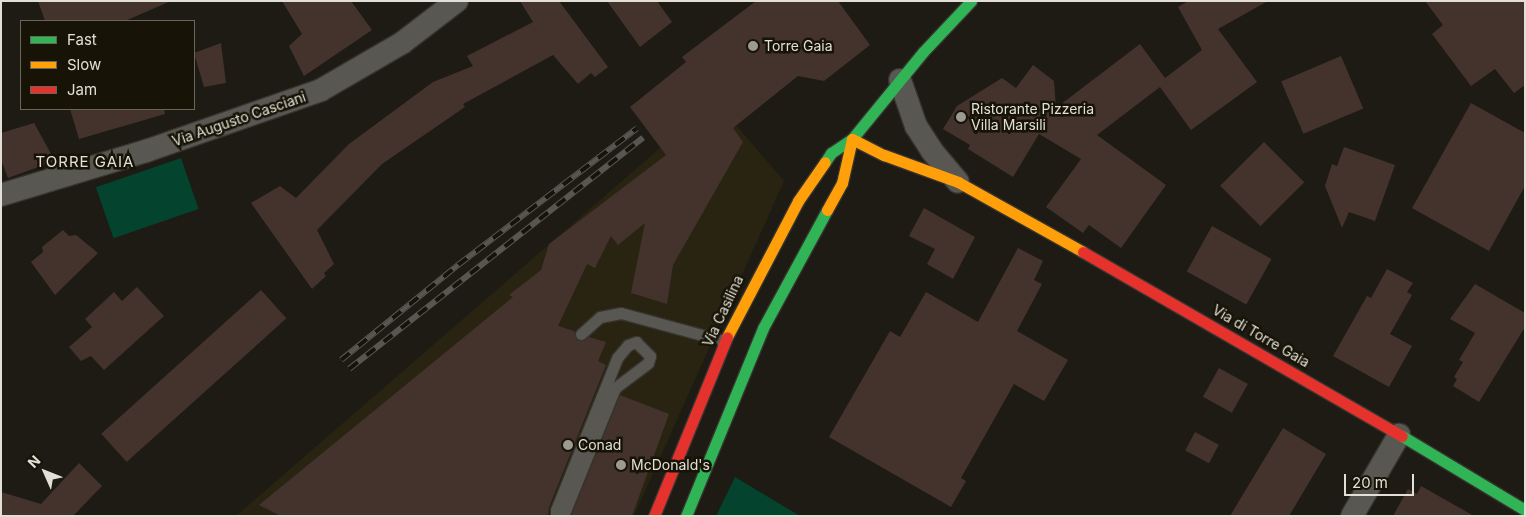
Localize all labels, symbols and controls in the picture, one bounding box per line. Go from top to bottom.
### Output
legend [20,20,195,110]
text: Fast [67,30,97,49]
place label: Torre Gaia [764,38,833,54]
marker: Torre Gaia [746,39,760,53]
text: Slow [67,55,101,74]
text: Jam [67,80,97,99]
street label: Via Augusto Casciani [170,88,308,150]
place label: Ristorante Pizzeria Villa Marsili [971,101,1094,134]
marker: Ristorante Pizzeria Villa Marsili [955,111,967,123]
district label: TORRE GAIA [34,153,136,171]
street label: Via Casilina [699,273,747,349]
street label: Via di Torre Gaia [1209,301,1313,371]
place label: Conad [578,437,621,453]
marker: Conad [562,439,574,451]
north arrow [20,447,70,497]
text: N [24,451,44,471]
place label: McDonald's [631,457,710,473]
marker: McDonald's [615,459,627,471]
scale bar [1346,464,1416,496]
text: 20 m [1352,473,1388,492]

